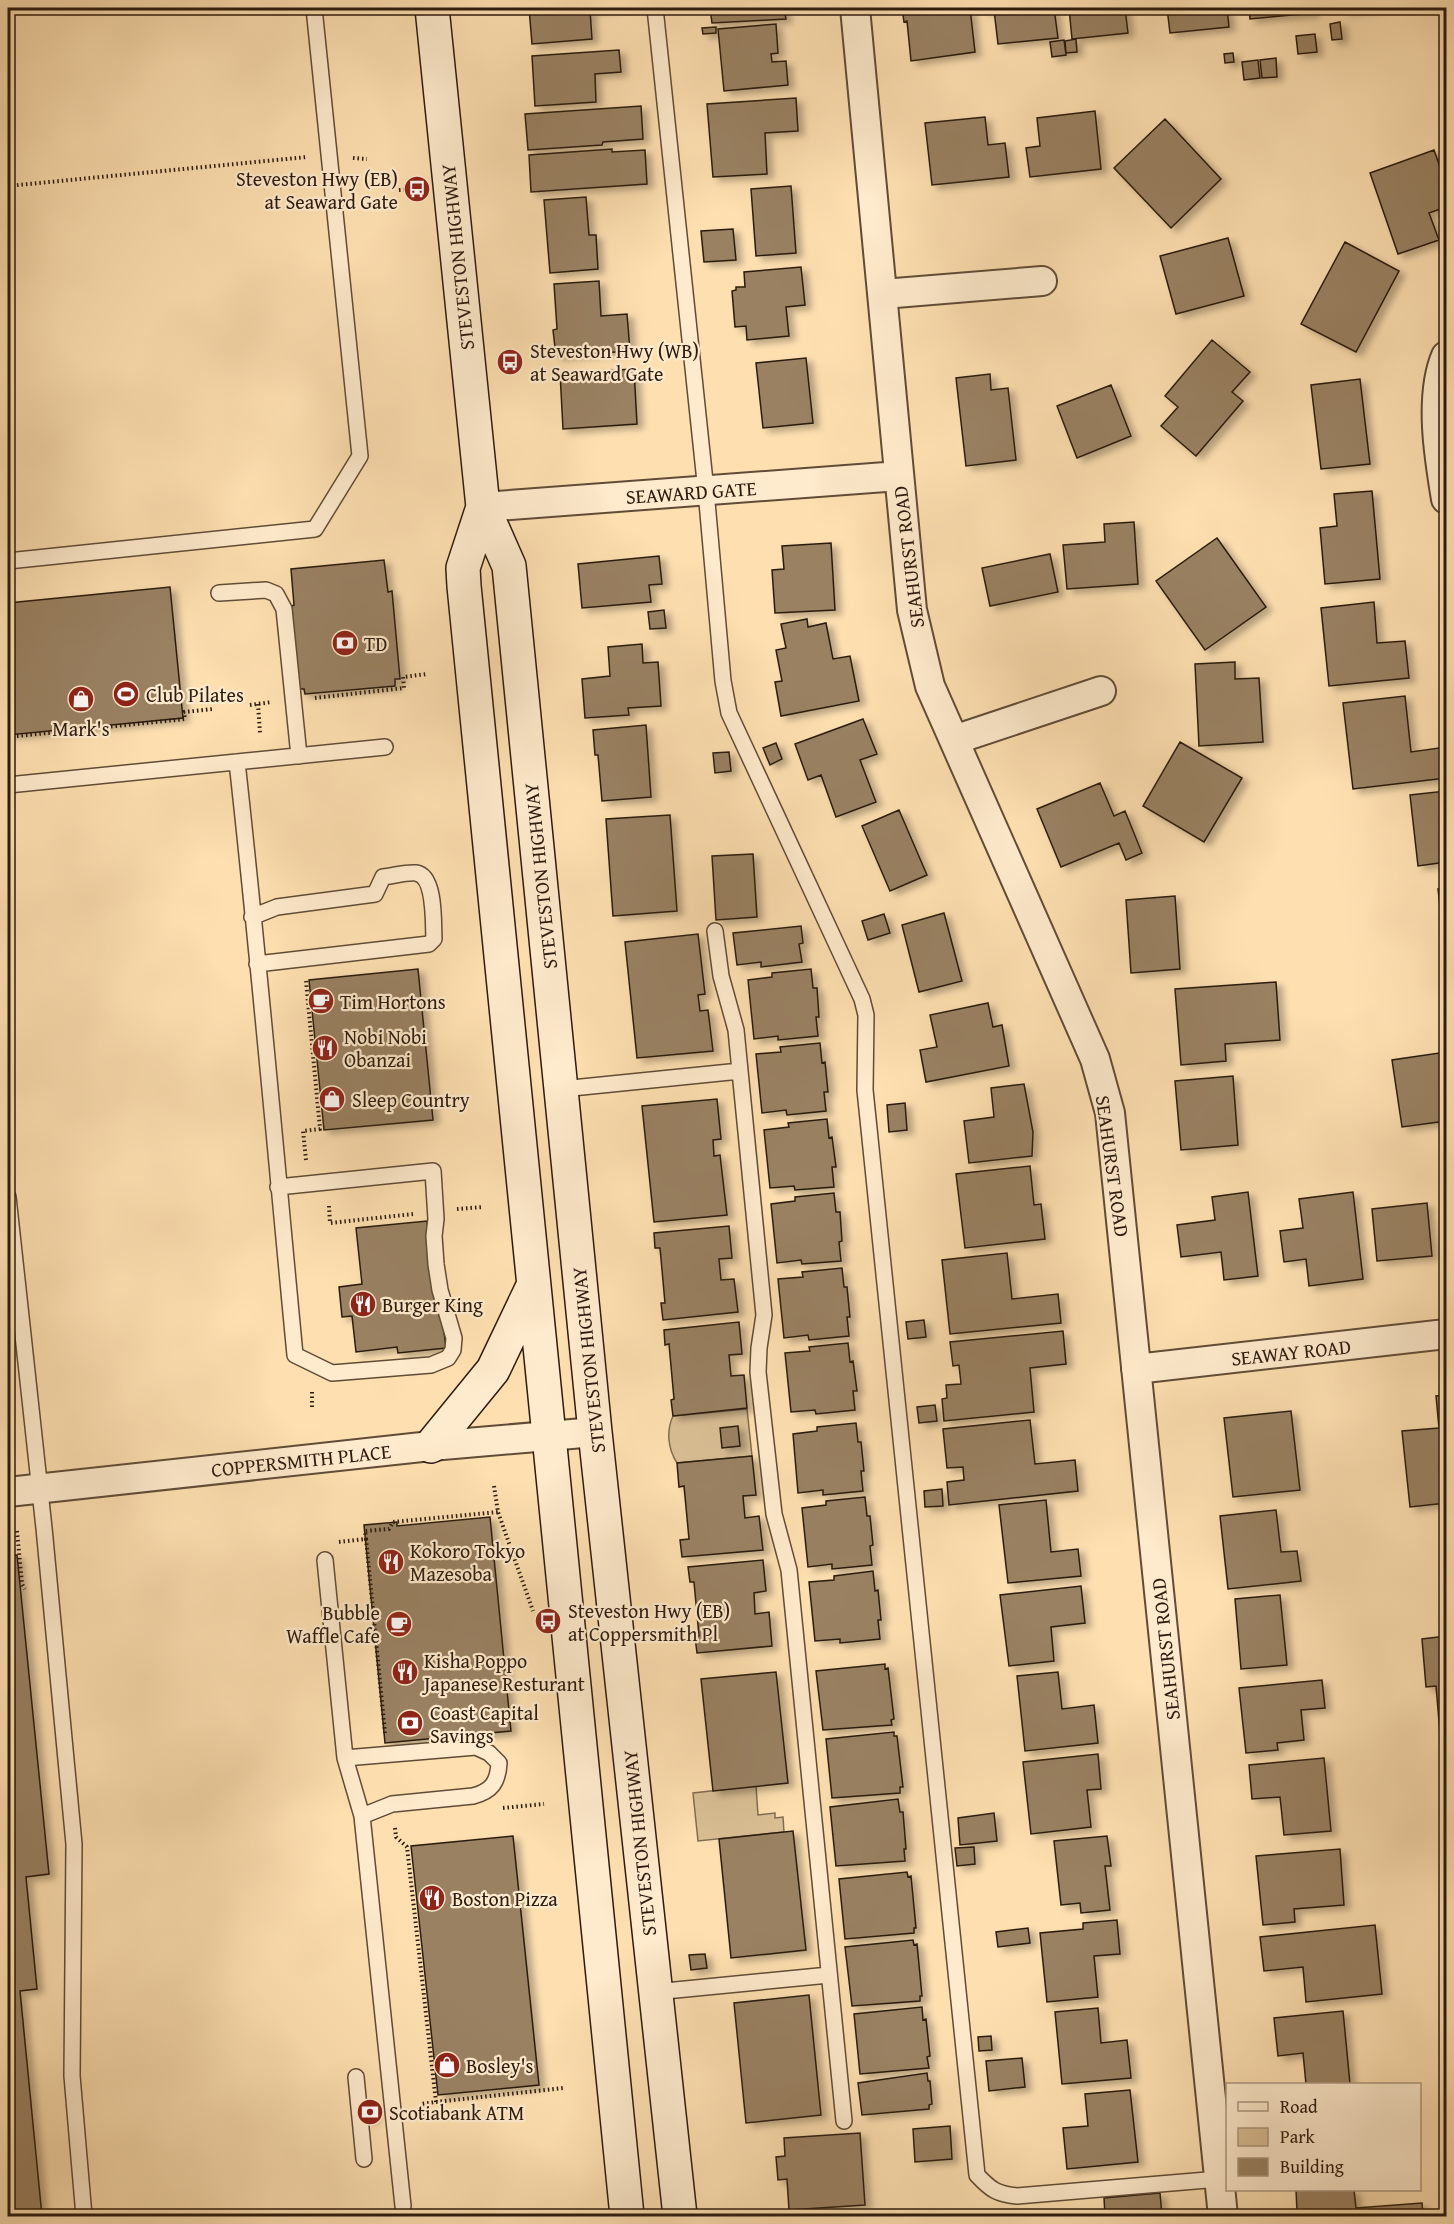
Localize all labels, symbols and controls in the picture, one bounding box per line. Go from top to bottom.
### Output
street label: STEVESTON HIGHWAY [433,162,481,352]
place label: Steveston Hwy (EB) at Seaward Gate [236,164,398,216]
bus stop icon: Steveston Hwy (EB) at Seaward Gate [402,174,432,204]
place label: Steveston Hwy (WB) at Seaward Gate [530,336,699,388]
bus stop icon: Steveston Hwy (WB) at Seaward Gate [495,347,525,377]
street label: SEAWARD GATE [625,473,757,511]
street label: SEAHURST ROAD [885,484,931,630]
bank icon: TD [330,628,360,658]
place label: TD [364,629,387,658]
sports icon: Club Pilates [111,679,141,709]
place label: Club Pilates [146,680,244,709]
shop icon: Mark's [66,684,96,714]
place label: Mark's [52,714,110,743]
street label: STEVESTON HIGHWAY [516,781,564,971]
cafe icon: Tim Hortons [306,986,336,1016]
place label: Tim Hortons [340,987,446,1016]
place label: Nobi Nobi Obanzai [344,1022,427,1074]
restaurant icon: Nobi Nobi Obanzai [310,1033,340,1063]
shop icon: Sleep Country [317,1084,347,1114]
place label: Sleep Country [352,1085,470,1114]
street label: SEAHURST ROAD [1089,1093,1137,1239]
street label: STEVESTON HIGHWAY [564,1265,612,1455]
restaurant icon: Burger King [348,1289,378,1319]
place label: Burger King [382,1290,483,1319]
street label: SEAWAY ROAD [1230,1331,1352,1373]
street label: COPPERSMITH PLACE [210,1436,392,1484]
place label: Kokoro Tokyo Mazesoba [410,1536,525,1588]
restaurant icon: Kokoro Tokyo Mazesoba [376,1547,406,1577]
street label: SEAHURST ROAD [1143,1577,1187,1721]
place label: Steveston Hwy (EB) at Coppersmith Pl [568,1596,730,1648]
place label: Bubble Waffle Cafe [286,1598,380,1650]
bus stop icon: Steveston Hwy (EB) at Coppersmith Pl [533,1606,563,1636]
cafe icon: Bubble Waffle Cafe [384,1609,414,1639]
place label: Kisha Poppo Japanese Resturant [421,1646,585,1698]
restaurant icon: Kisha Poppo Japanese Resturant [390,1657,420,1687]
place label: Coast Capital Savings [430,1698,539,1750]
bank icon: Coast Capital Savings [395,1708,425,1738]
street label: STEVESTON HIGHWAY [615,1748,663,1938]
restaurant icon: Boston Pizza [417,1883,447,1913]
place label: Boston Pizza [452,1884,558,1913]
shop icon: Bosley's [432,2050,462,2080]
place label: Bosley's [466,2051,534,2080]
legend [1226,2083,1421,2191]
text: Road [1280,2093,1318,2120]
bank icon: Scotiabank ATM [355,2097,385,2127]
place label: Scotiabank ATM [389,2098,524,2127]
text: Park [1280,2123,1316,2150]
text: Building [1280,2153,1344,2180]

